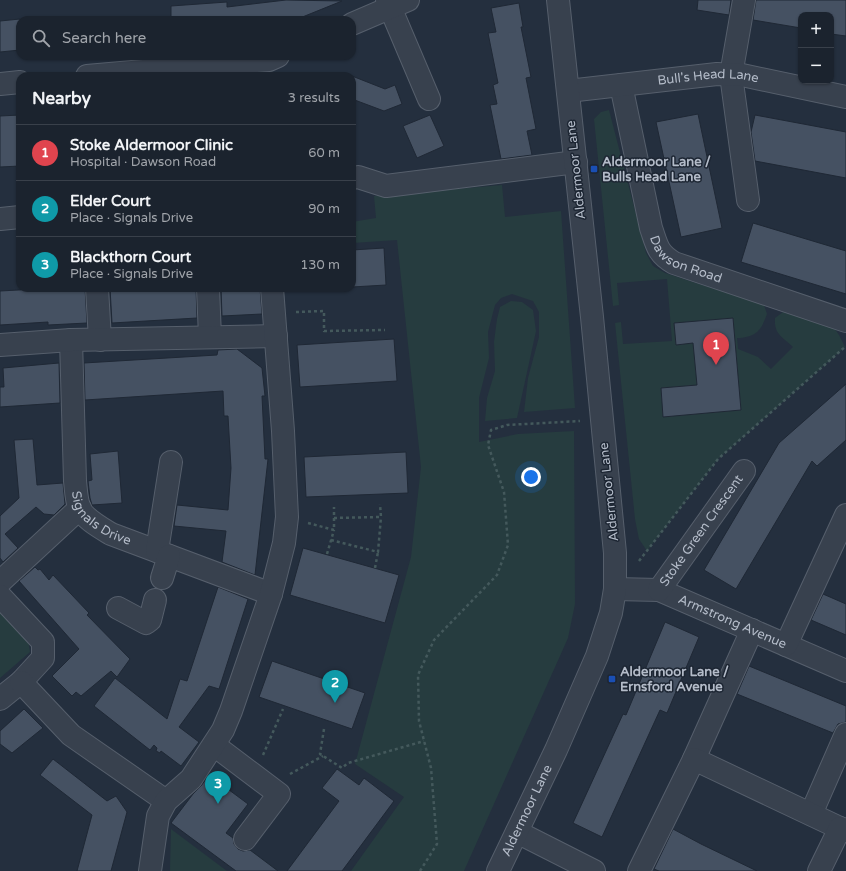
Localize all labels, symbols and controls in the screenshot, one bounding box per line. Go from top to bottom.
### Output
map controls [798,12,834,84]
button: + [798,12,834,48]
search box [16,16,356,60]
icon: search [30,27,52,49]
text: Search here [62,29,146,47]
button: − [798,48,834,84]
street label: Bull's Head Lane [657,66,760,89]
text: Nearby [32,88,91,109]
text: 3 results [288,90,340,106]
street label: Aldermoor Lane [563,120,589,220]
text: Stoke Aldermoor Clinic [70,136,233,154]
text: 1 [41,145,49,161]
text: 60 m [308,145,340,161]
text: Hospital · Dawson Road [70,154,216,170]
place label: Aldermoor Lane / Bulls Head Lane [602,154,711,185]
marker: Aldermoor Lane / Bulls Head Lane [589,164,599,174]
text: Elder Court [70,192,151,210]
text: 2 [41,201,49,217]
text: 90 m [308,201,340,217]
text: Place · Signals Drive [70,210,193,226]
street label: Dawson Road [646,233,724,287]
text: Blackthorn Court [70,248,191,266]
text: 3 [41,257,49,273]
text: 130 m [300,257,340,273]
text: Place · Signals Drive [70,266,193,282]
pin: 1 [703,332,729,365]
street label: Aldermoor Lane [596,442,622,542]
your location [521,467,541,487]
street label: Stoke Green Crescent [656,472,747,589]
street label: Signals Drive [68,490,133,549]
street label: Armstrong Avenue [676,591,789,652]
place label: Aldermoor Lane / Ernsford Avenue [620,664,729,695]
pin: 2 [322,670,348,703]
marker: Aldermoor Lane / Ernsford Avenue [607,674,617,684]
street label: Aldermoor Lane [498,762,556,859]
pin: 3 [205,771,231,804]

